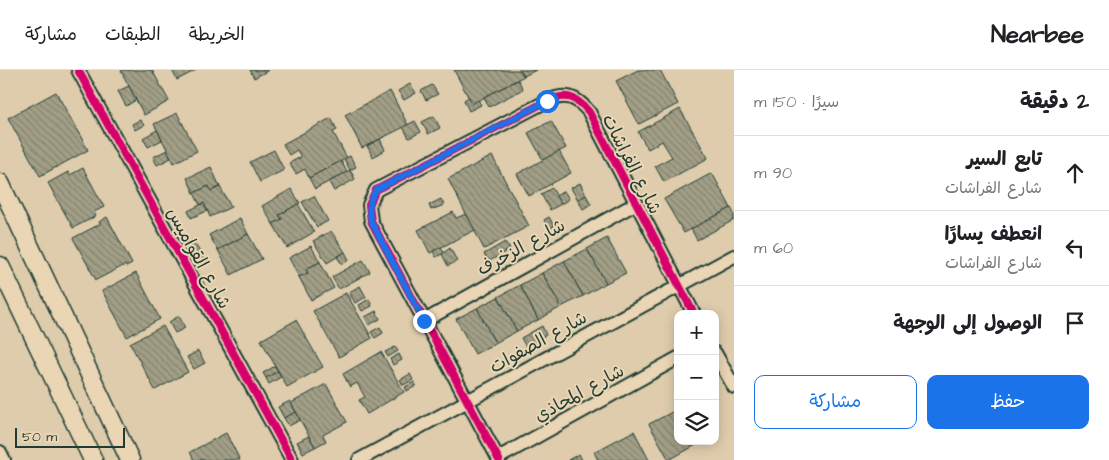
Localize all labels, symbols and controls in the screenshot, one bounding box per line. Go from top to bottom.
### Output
text: Nearbee [991,18,1084,52]
text: مشاركة [25,22,77,47]
text: الطبقات [105,22,161,47]
text: الخريطة [189,22,245,47]
text: 2 دقيقة [1020,87,1089,116]
route start [536,90,559,113]
text: سيرًا · 150 m [754,91,839,113]
street label: شارع الفراشات [596,110,667,219]
text: تابع السير [967,146,1042,173]
icon: ahead [1061,159,1089,187]
text: 90 m [754,162,792,184]
text: شارع الفراشات [945,177,1042,199]
street label: شارع القواميس [160,203,237,314]
street label: شارع الزخرف [473,213,570,282]
text: انعطف يسارًا [945,221,1042,248]
icon: left [1061,234,1089,262]
text: 60 m [754,237,793,259]
text: شارع الفراشات [945,252,1042,274]
street label: شارع الصفوات [485,305,591,380]
icon: arrive [1061,309,1089,337]
route end [413,310,436,333]
map controls [674,310,719,445]
button: + [674,310,719,355]
text: الوصول إلى الوجهة [893,310,1042,337]
button: − [674,355,719,400]
street label: شارع المحاذي [530,358,629,428]
button: مشاركة [754,375,917,429]
button: حفظ [927,375,1089,429]
button: layers [674,400,719,445]
scale bar [15,425,125,448]
text: 50 m [22,427,57,447]

